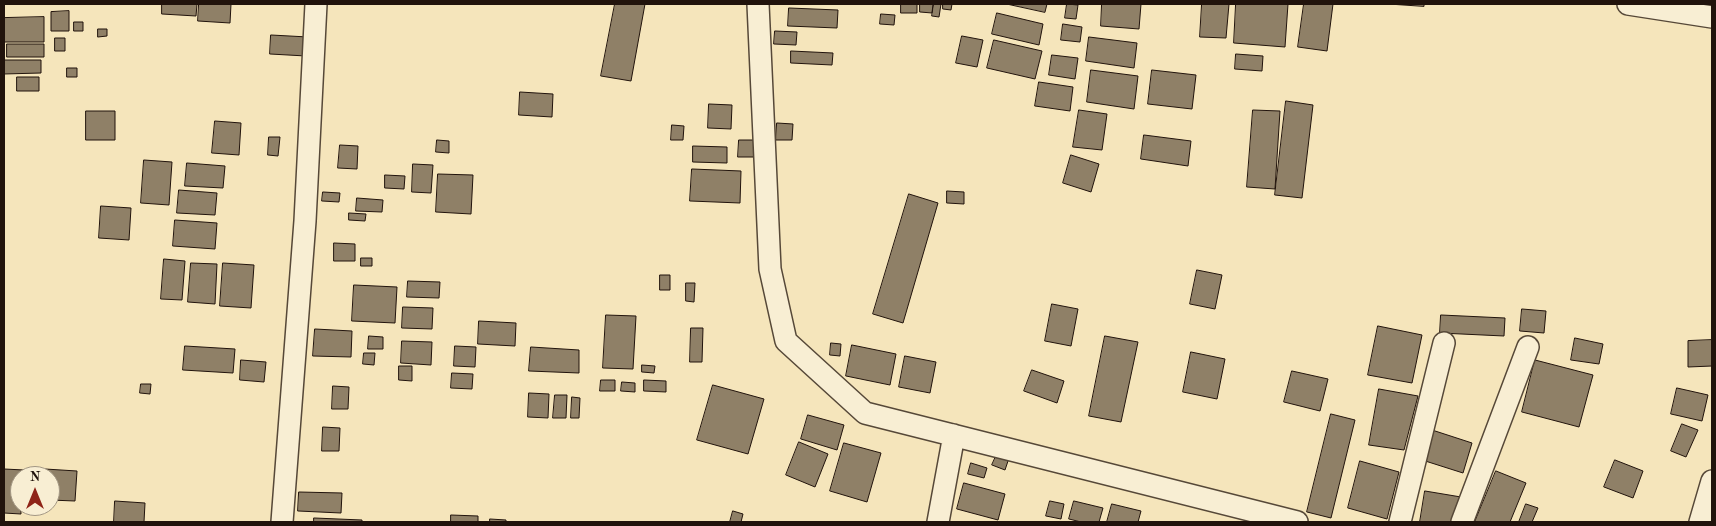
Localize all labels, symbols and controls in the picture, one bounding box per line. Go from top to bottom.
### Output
north arrow [10,466,60,516]
text: N [30,470,40,484]

